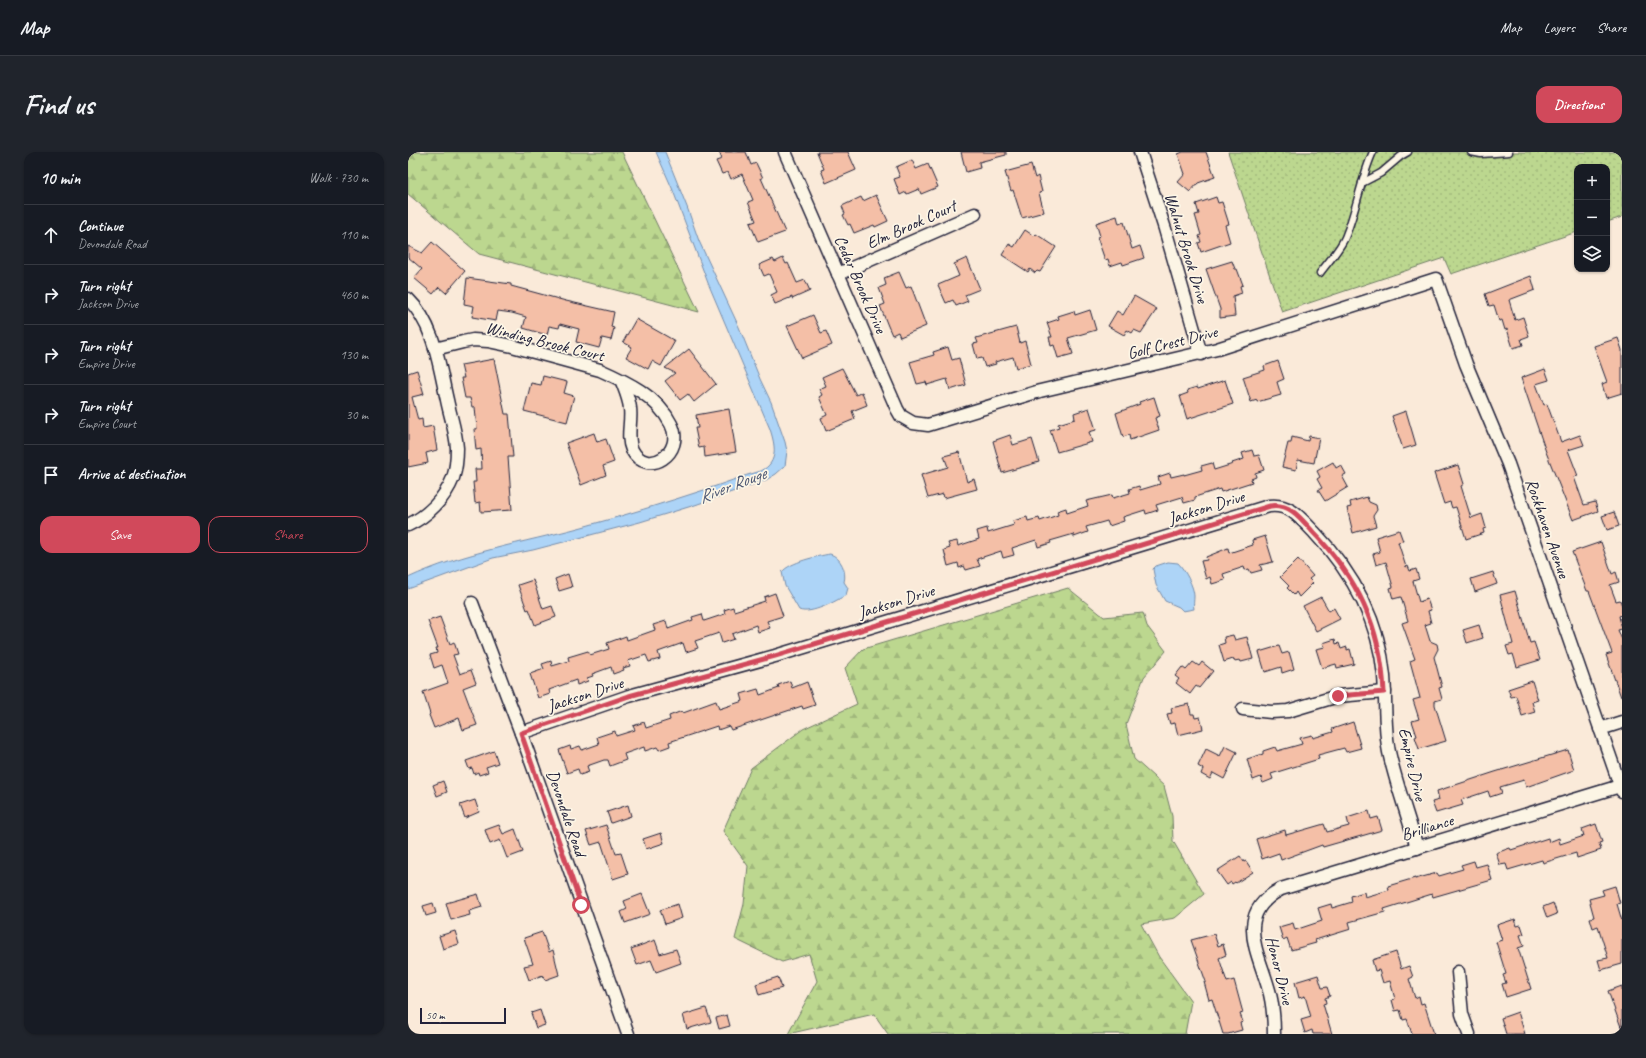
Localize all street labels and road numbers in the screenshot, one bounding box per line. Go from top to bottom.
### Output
street label: Walnut Brook Drive [1160,191,1214,307]
street label: Elm Brook Court [863,194,961,254]
street label: Cedar Brook Drive [830,232,892,338]
street label: Winding Brook Court [484,317,608,367]
street label: Golf Crest Drive [1125,321,1221,364]
street label: Rockhaven Avenue [1521,476,1575,582]
street label: Jackson Drive [1165,486,1248,529]
street label: Jackson Drive [855,580,938,623]
street label: Jackson Drive [544,672,627,717]
street label: Empire Drive [1394,726,1431,804]
street label: Devondale Road [542,767,592,862]
street label: Brilliance [1399,809,1457,845]
street label: Honor Drive [1261,934,1298,1008]

